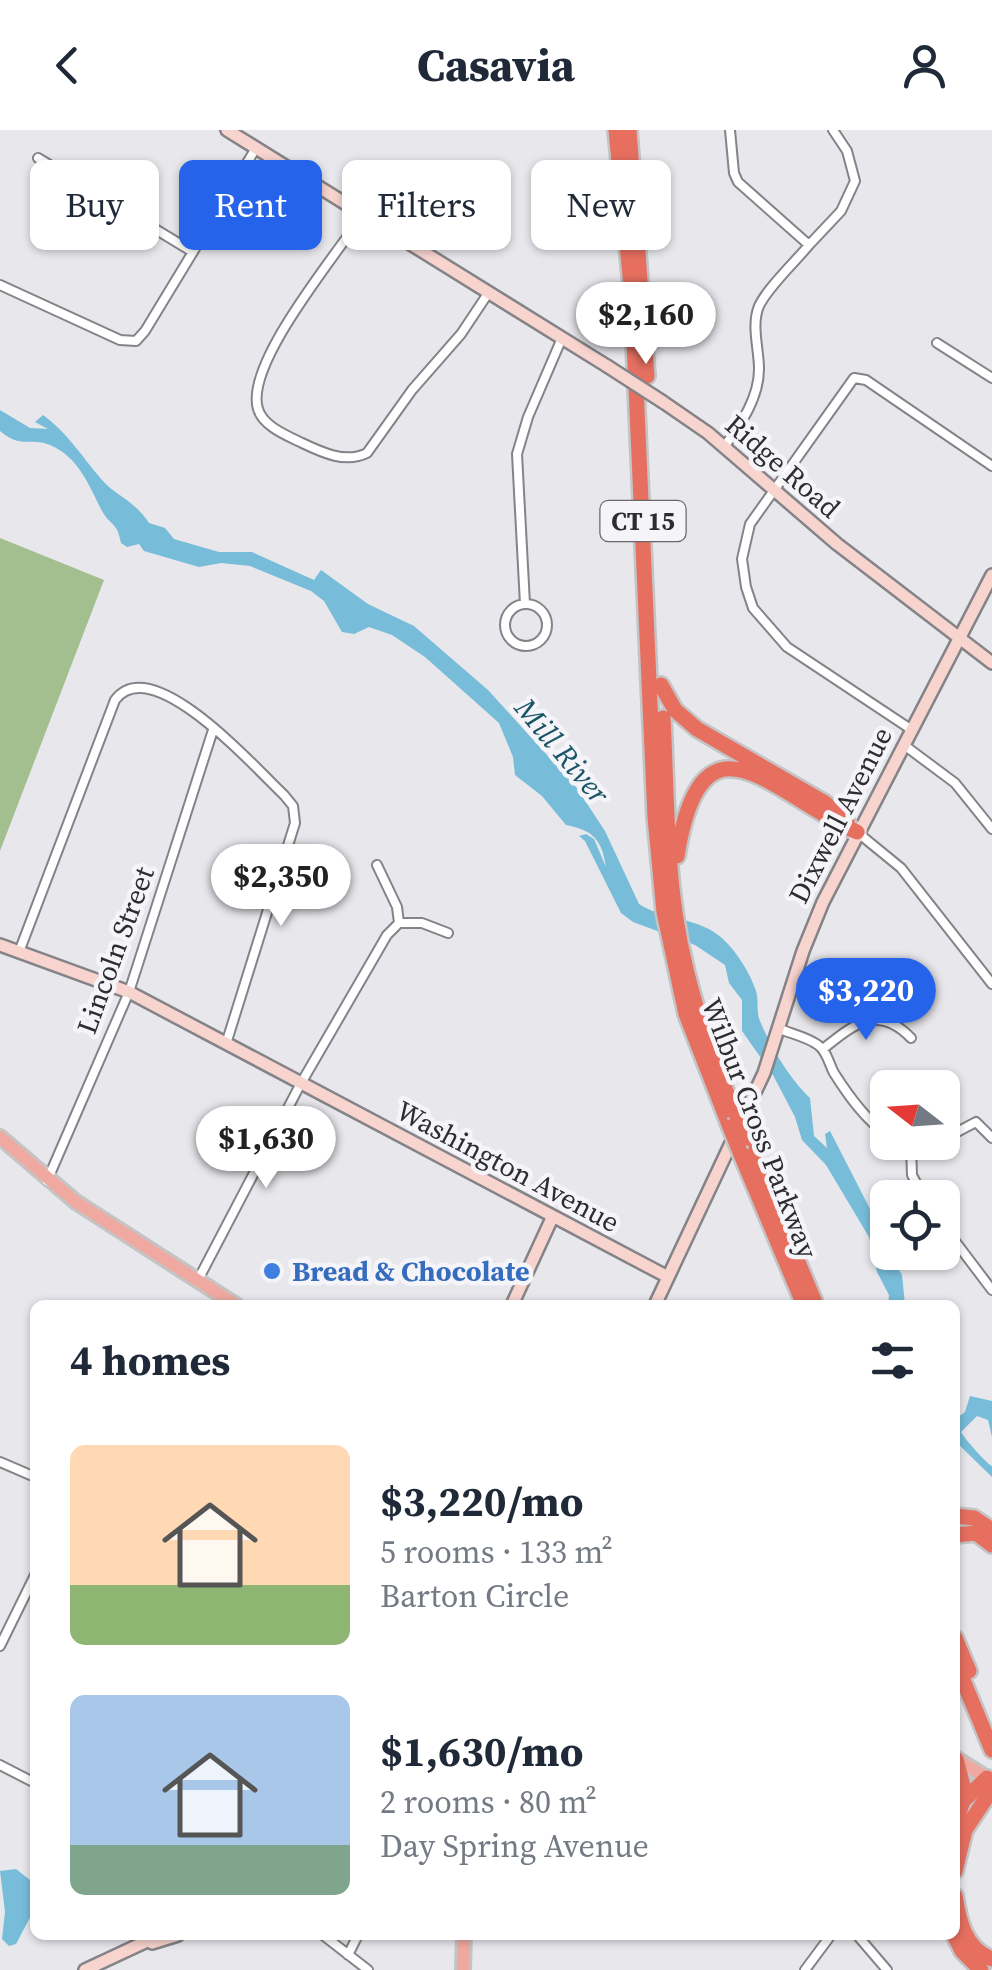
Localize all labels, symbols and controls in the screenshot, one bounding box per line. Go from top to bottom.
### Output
text: Casavia [417,34,575,96]
icon: back [40,38,95,93]
icon: person [897,38,952,93]
chip: Buy [30,160,159,250]
chip: Rent [179,160,322,250]
chip: Filters [342,160,511,250]
chip: New [531,160,671,250]
pin: $2,160 [565,282,727,367]
text: $2,160 [598,292,694,336]
street label: Ridge Road [717,406,849,527]
road number: CT 15 [600,501,686,541]
water label: Mill River [505,688,620,813]
street label: Dixwell Avenue [779,720,901,910]
pin: $2,350 [200,844,362,929]
text: $2,350 [233,854,329,898]
street label: Lincoln Street [67,860,163,1039]
pin: $3,220 [785,958,947,1043]
text: $3,220 [818,968,914,1012]
street label: Wilbur Cross Parkway [693,992,827,1264]
north arrow [870,1070,960,1160]
map controls [870,1070,960,1270]
street label: Washington Avenue [390,1091,626,1241]
pin: $1,630 [185,1106,347,1191]
text: $1,630 [218,1116,314,1160]
button: locate [870,1180,960,1270]
place label: Bread & Chocolate [292,1252,530,1290]
marker: Bread & Chocolate [261,1260,283,1282]
text: 4 homes [70,1331,230,1389]
icon: filters [865,1333,920,1388]
text: $3,220/mo [380,1472,583,1530]
icon: home [150,1485,270,1605]
text: 5 rooms · 133 m² [380,1530,613,1574]
text: Barton Circle [380,1574,569,1618]
text: $1,630/mo [380,1722,583,1780]
icon: home [150,1735,270,1855]
text: 2 rooms · 80 m² [380,1780,597,1824]
text: Day Spring Avenue [380,1824,649,1868]

